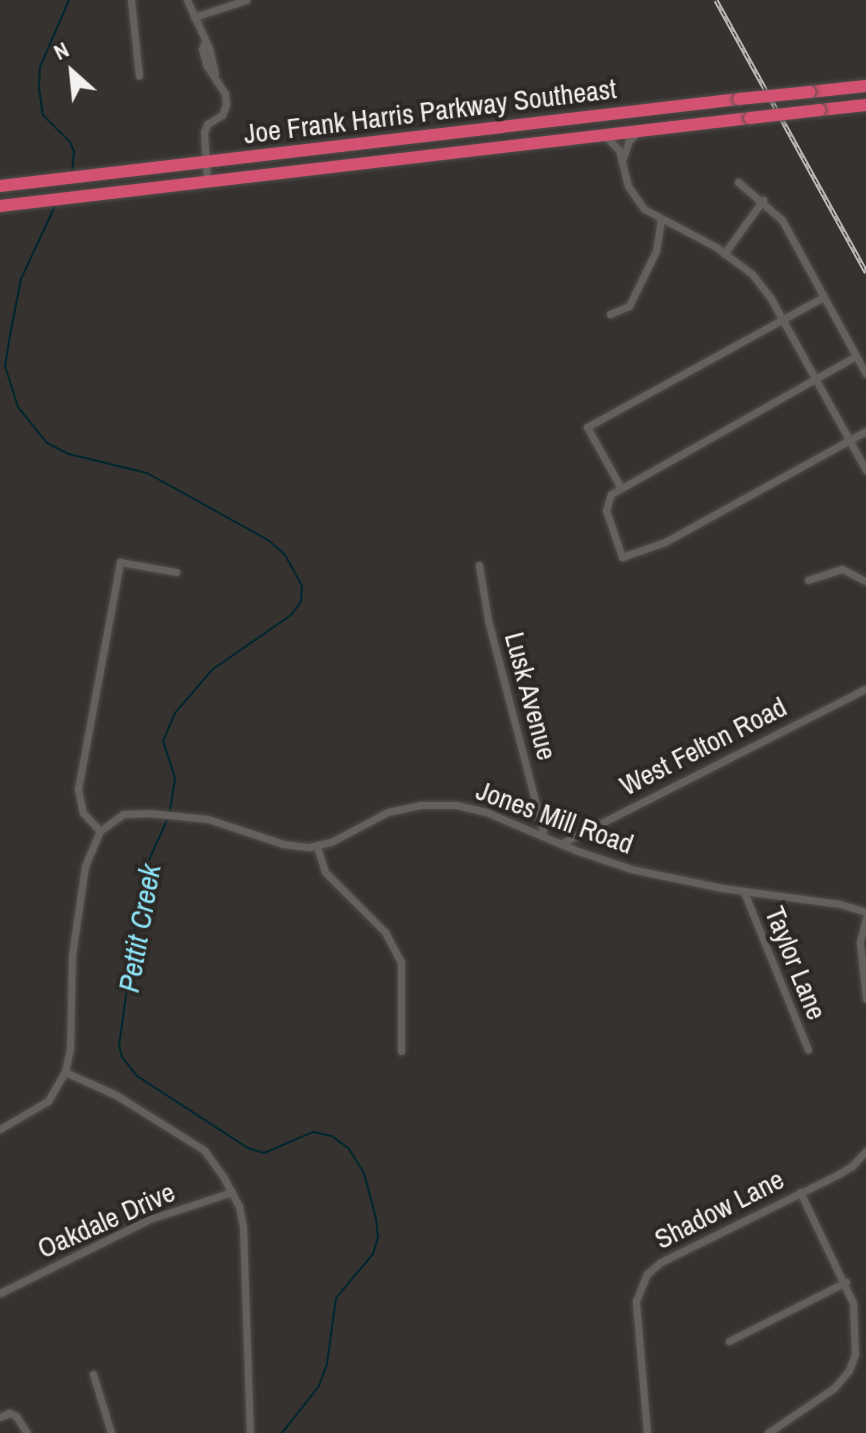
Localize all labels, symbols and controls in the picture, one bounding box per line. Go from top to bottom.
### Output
north arrow [32,32,112,112]
text: N [48,34,74,67]
street label: Joe Frank Harris Parkway Southeast [242,71,618,151]
street label: Lusk Avenue [498,628,564,764]
street label: West Felton Road [614,690,792,802]
street label: Jones Mill Road [472,773,638,861]
water label: Pettit Creek [110,861,168,995]
street label: Taylor Lane [758,901,834,1025]
street label: Shadow Lane [649,1162,789,1256]
street label: Oakdale Drive [32,1175,180,1265]

